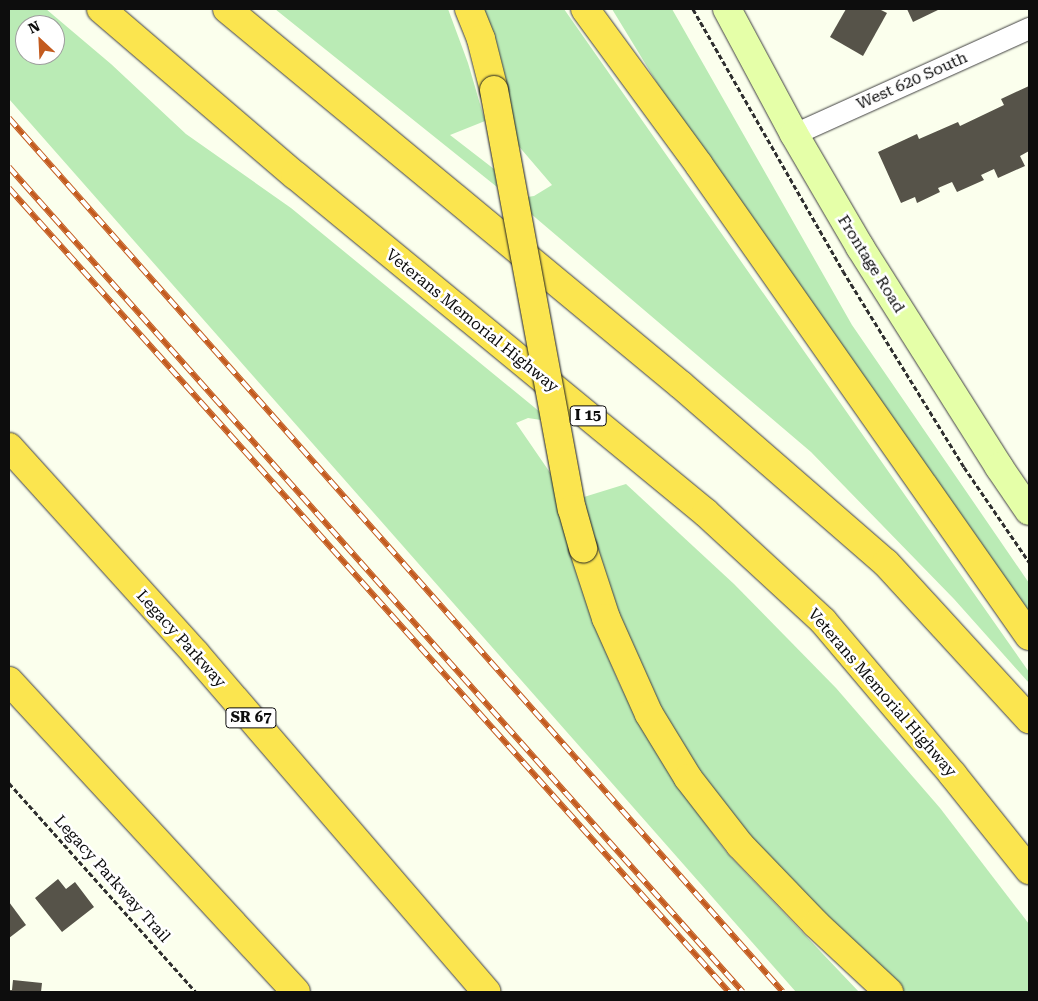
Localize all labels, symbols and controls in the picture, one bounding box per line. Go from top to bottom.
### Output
north arrow [15,15,65,65]
text: N [26,18,42,37]
street label: West 620 South [854,48,970,114]
street label: Frontage Road [833,212,909,316]
street label: Veterans Memorial Highway [382,245,562,397]
road number: I 15 [569,404,607,428]
street label: Legacy Parkway [132,586,230,692]
street label: Veterans Memorial Highway [804,605,960,781]
road number: SR 67 [225,706,277,730]
street label: Legacy Parkway Trail [50,812,174,946]

